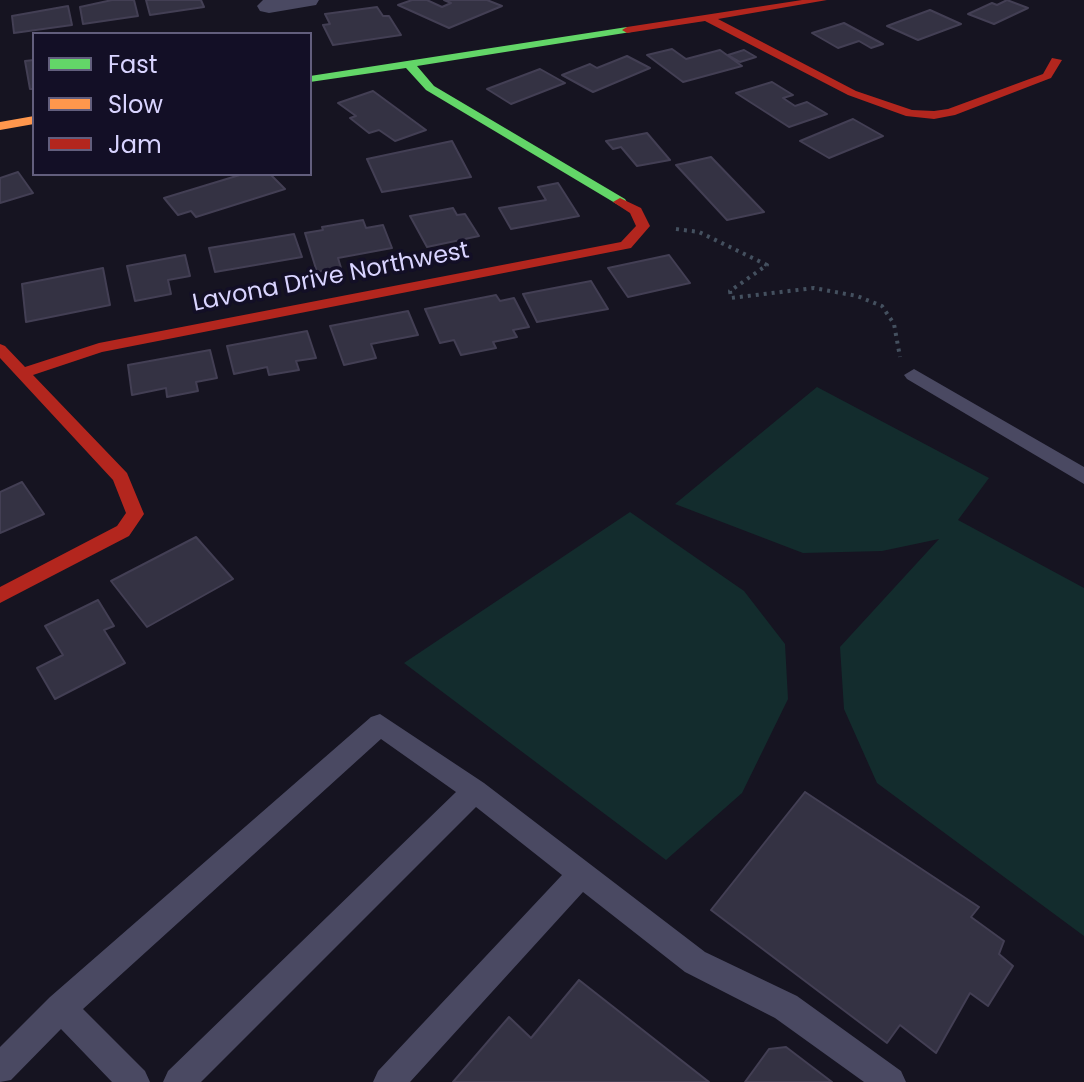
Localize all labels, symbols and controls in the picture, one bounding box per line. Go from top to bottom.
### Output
legend [32,32,312,176]
text: Fast [108,48,158,81]
text: Slow [108,88,163,121]
text: Jam [108,128,162,161]
street label: Lavona Drive Northwest [190,237,472,319]

